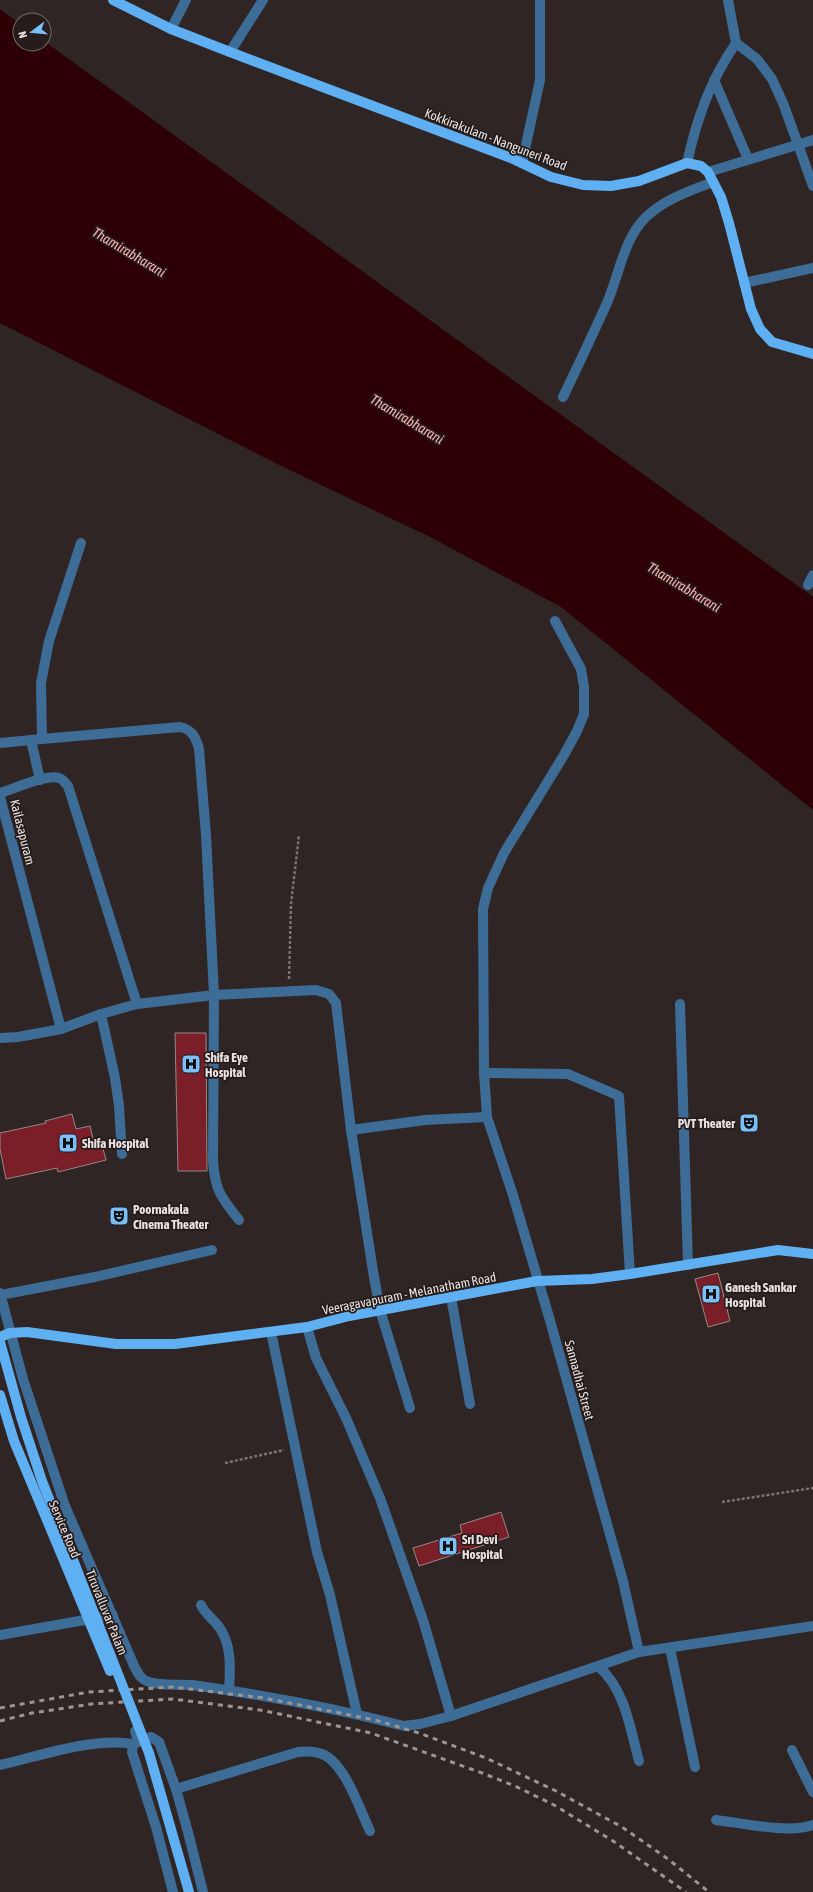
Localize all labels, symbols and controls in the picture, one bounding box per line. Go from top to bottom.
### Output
north arrow [12,12,52,52]
text: N [16,30,29,40]
street label: Kokkirakulam - Nanguneri Road [423,105,569,174]
water label: Thamirabharani [89,224,169,280]
water label: Thamirabharani [367,391,447,447]
water label: Thamirabharani [644,559,724,615]
street label: Kailasapuram [7,798,38,866]
place label: Shifa Eye Hospital [205,1050,248,1080]
hospital icon: Shifa Eye Hospital [180,1053,202,1075]
theatre icon: PVT Theater [738,1112,760,1134]
place label: PVT Theater [678,1116,736,1131]
hospital icon: Shifa Hospital [57,1132,79,1154]
place label: Shifa Hospital [82,1136,149,1151]
place label: Poornakala Cinema Theater [133,1202,209,1232]
theatre icon: Poornakala Cinema Theater [108,1205,130,1227]
street label: Veeragavapuram - Melanatham Road [321,1269,497,1318]
place label: Ganesh Sankar Hospital [725,1280,797,1310]
hospital icon: Ganesh Sankar Hospital [700,1283,722,1305]
street label: Sannadhai Street [562,1339,597,1422]
street label: Service Road [46,1498,83,1560]
place label: Sri Devi Hospital [462,1532,503,1562]
hospital icon: Sri Devi Hospital [437,1535,459,1557]
street label: Tiruvalluvar Palam [83,1567,131,1657]

